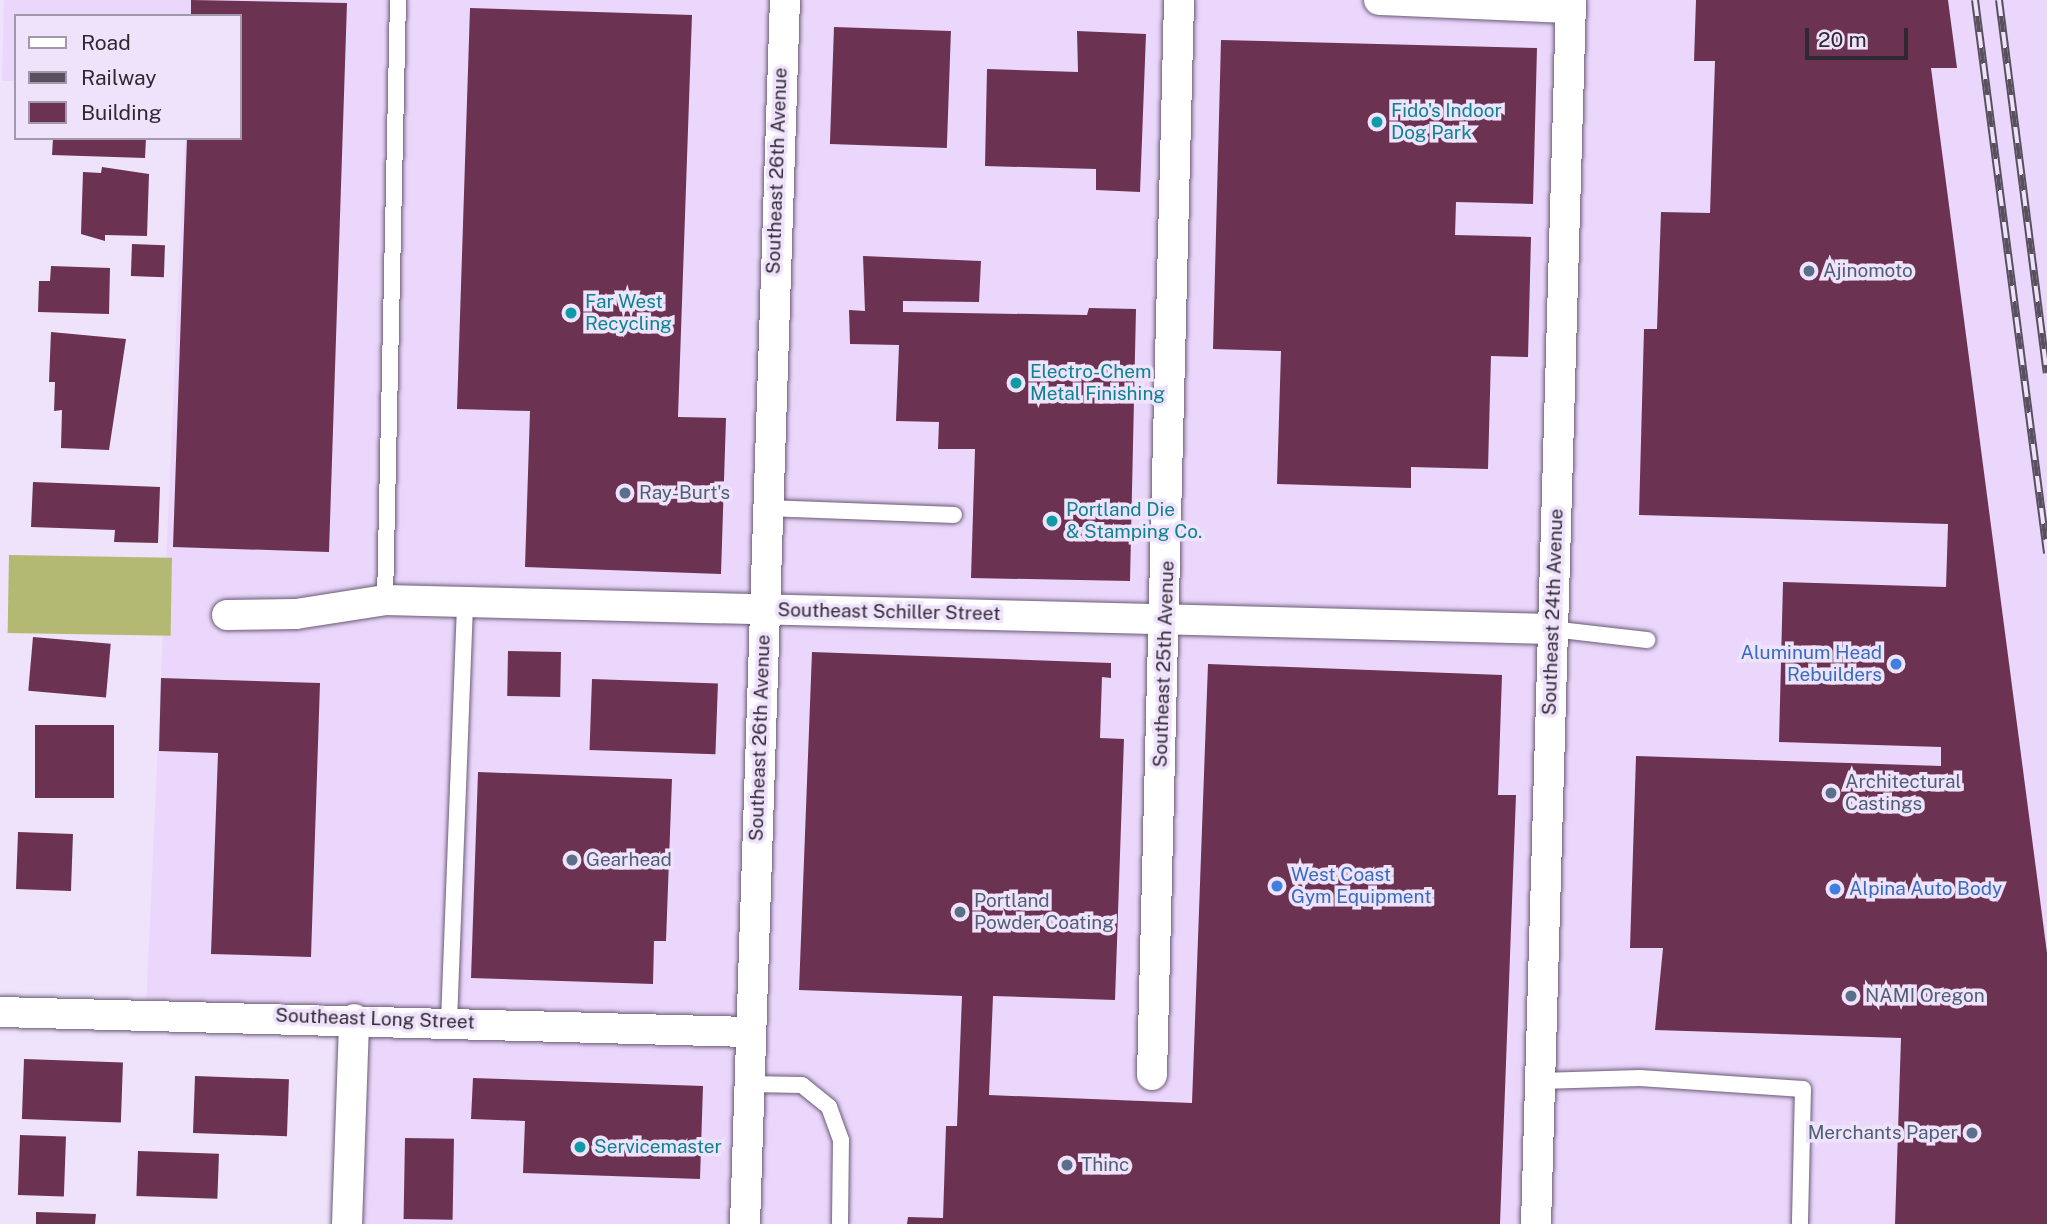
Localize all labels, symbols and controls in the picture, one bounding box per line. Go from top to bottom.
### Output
legend [14,14,242,140]
scale bar [1809,14,1912,58]
text: 20 m [1818,27,1867,52]
text: Road [81,30,131,55]
text: Railway [81,65,157,90]
street label: Southeast 26th Avenue [762,67,792,275]
text: Building [81,100,162,125]
place label: Fido's Indoor Dog Park [1391,100,1502,144]
marker: Fido's Indoor Dog Park [1369,114,1385,130]
place label: Ajinomoto [1823,260,1913,282]
marker: Ajinomoto [1801,263,1817,279]
place label: Far West Recycling [585,291,672,335]
marker: Far West Recycling [563,305,579,321]
place label: Electro-Chem Metal Finishing [1030,361,1165,405]
marker: Electro-Chem Metal Finishing [1008,375,1024,391]
place label: Ray-Burt's [639,482,730,504]
marker: Ray-Burt's [617,485,633,501]
place label: Portland Die & Stamping Co. [1066,499,1202,543]
street label: Southeast 24th Avenue [1538,508,1568,716]
marker: Portland Die & Stamping Co. [1044,513,1060,529]
street label: Southeast 25th Avenue [1149,560,1179,768]
street label: Southeast Schiller Street [777,599,1001,625]
street label: Southeast 26th Avenue [745,634,775,842]
place label: Aluminum Head Rebuilders [1741,642,1882,686]
marker: Aluminum Head Rebuilders [1888,656,1904,672]
place label: Architectural Castings [1845,771,1961,815]
marker: Architectural Castings [1823,785,1839,801]
place label: Gearhead [586,849,672,871]
marker: Gearhead [564,852,580,868]
place label: West Coast Gym Equipment [1291,864,1432,908]
marker: West Coast Gym Equipment [1269,878,1285,894]
place label: Alpina Auto Body [1849,878,2002,900]
marker: Alpina Auto Body [1827,881,1843,897]
place label: Portland Powder Coating [974,890,1114,934]
marker: Portland Powder Coating [952,904,968,920]
place label: NAMI Oregon [1865,985,1985,1007]
marker: NAMI Oregon [1843,988,1859,1004]
street label: Southeast Long Street [275,1004,475,1034]
place label: Merchants Paper [1808,1122,1958,1144]
marker: Merchants Paper [1964,1125,1980,1141]
place label: Servicemaster [594,1136,722,1158]
marker: Servicemaster [572,1139,588,1155]
place label: Thinc [1081,1154,1129,1176]
marker: Thinc [1059,1157,1075,1173]

